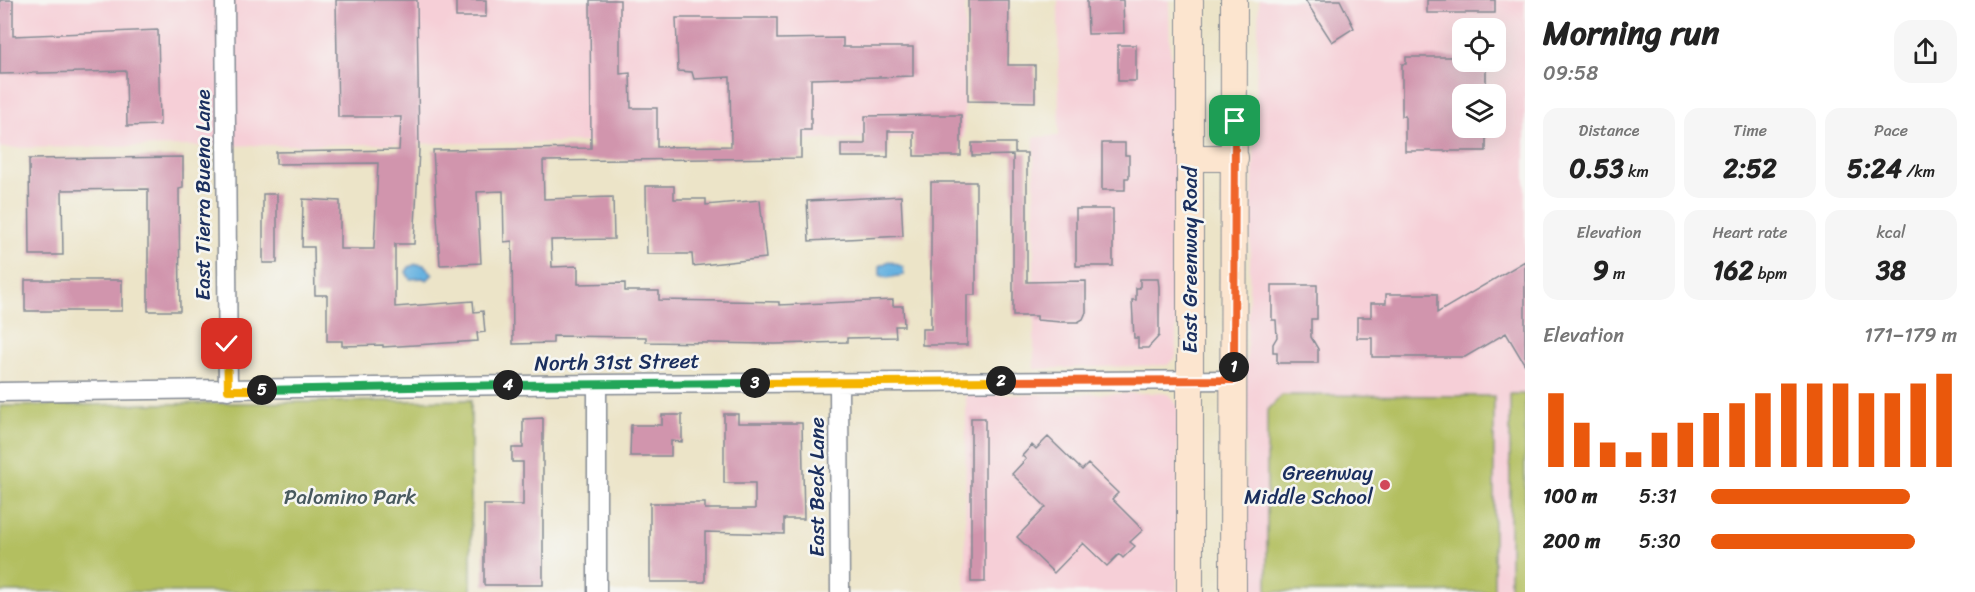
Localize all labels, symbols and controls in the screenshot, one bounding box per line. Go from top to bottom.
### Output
text: Morning run [1543,4,1719,62]
map controls [1452,18,1506,138]
button: locate [1452,18,1506,72]
button: share [1894,20,1957,83]
text: 09:58 [1543,56,1598,91]
button: layers [1452,84,1506,138]
street label: East Tierra Buena Lane [184,89,222,301]
pin [1209,95,1260,146]
icon: arrive [1218,104,1251,137]
text: Distance [1579,116,1639,145]
text: Time [1733,116,1767,145]
text: Pace [1874,116,1908,145]
text: 0.53 [1569,145,1624,191]
text: 2:52 [1723,145,1777,191]
text: 5:24 [1847,145,1902,191]
text: km [1624,157,1649,186]
text: /km [1902,157,1935,186]
street label: East Greenway Road [1171,165,1209,353]
text: Elevation [1577,218,1641,247]
text: Heart rate [1712,218,1788,247]
text: kcal [1876,218,1906,247]
text: 9 [1593,247,1609,293]
text: 162 [1713,247,1754,293]
text: 38 [1876,247,1906,293]
text: m [1609,259,1625,288]
text: bpm [1754,259,1787,288]
pin [201,318,252,369]
text: Elevation [1543,318,1624,353]
text: 171–179 m [1864,318,1957,353]
icon: check [210,327,243,360]
street label: North 31st Street [534,342,700,382]
pin: 1 [1219,352,1249,382]
text: 1 [1231,352,1237,381]
pin: 2 [986,366,1016,396]
text: 2 [996,366,1006,395]
pin: 3 [740,368,770,398]
text: 3 [751,368,759,397]
pin: 4 [493,370,523,400]
text: 4 [503,370,513,399]
pin: 5 [247,375,277,405]
text: 5 [257,375,267,404]
street label: East Beck Lane [798,417,836,557]
place label: Greenway Middle School [1244,454,1374,516]
park label: Palomino Park [284,478,416,516]
marker: Greenway Middle School [1378,478,1392,492]
text: 100 m [1543,479,1597,514]
text: 5:31 [1639,479,1677,514]
text: 200 m [1543,524,1600,559]
text: 5:30 [1639,524,1681,559]

